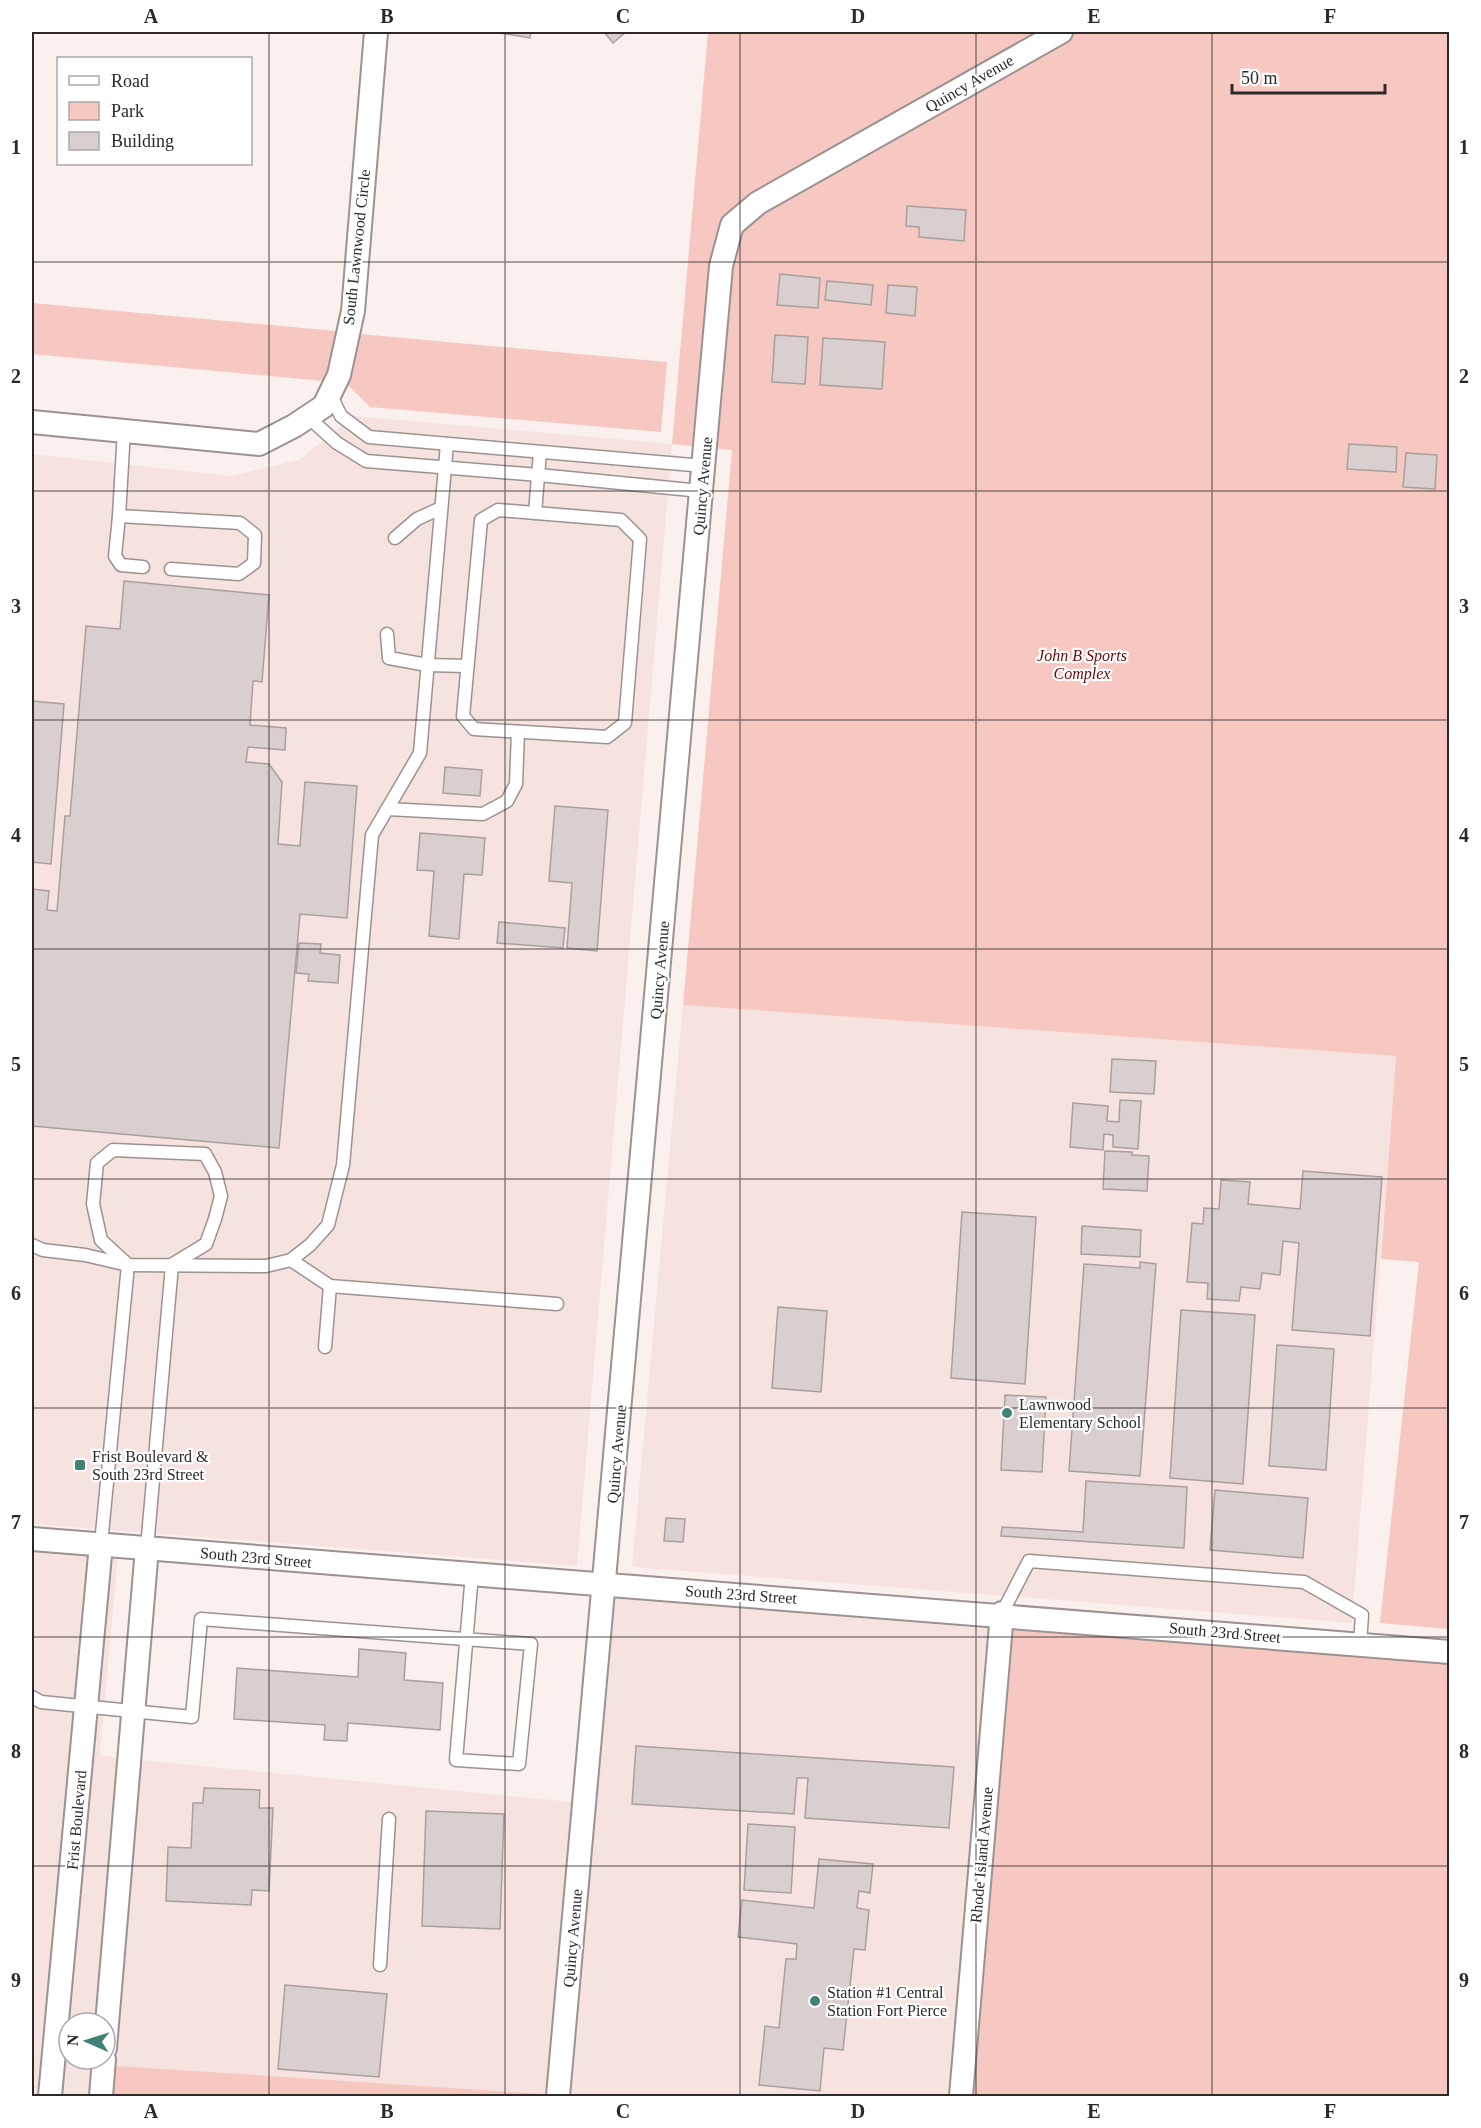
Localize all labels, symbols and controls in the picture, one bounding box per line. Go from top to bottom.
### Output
text: A [144,5,159,27]
text: B [380,5,394,27]
text: C [616,5,630,27]
text: D [851,5,865,27]
text: E [1087,5,1101,27]
text: F [1324,5,1336,27]
street label: Quincy Avenue [922,51,1017,116]
legend [57,57,252,165]
scale bar [1232,57,1385,95]
text: 50 m [1241,68,1278,88]
text: Road [111,71,149,91]
text: Park [111,101,144,121]
text: Building [111,131,174,151]
text: 1 [11,136,21,158]
text: 1 [1459,136,1469,158]
street label: South Lawnwood Circle [340,168,373,326]
text: 2 [11,365,21,387]
text: 2 [1459,365,1469,387]
street label: Quincy Avenue [690,436,716,536]
text: 3 [11,595,21,617]
text: 3 [1459,595,1469,617]
park label: John B Sports Complex [1037,647,1127,683]
text: 4 [11,824,21,846]
text: 4 [1459,824,1469,846]
street label: Quincy Avenue [647,920,673,1020]
text: 5 [11,1053,21,1075]
text: 5 [1459,1053,1469,1075]
text: 6 [11,1282,21,1304]
text: 6 [1459,1282,1469,1304]
place label: Lawnwood Elementary School [1019,1396,1142,1432]
street label: Quincy Avenue [604,1404,630,1504]
marker: Lawnwood Elementary School [1000,1406,1014,1420]
place label: Frist Boulevard & South 23rd Street [92,1448,209,1483]
marker: Frist Boulevard & South 23rd Street [73,1458,87,1472]
text: 7 [11,1511,21,1533]
text: 7 [1459,1511,1469,1533]
street label: South 23rd Street [199,1544,313,1571]
street label: South 23rd Street [685,1582,798,1607]
street label: South 23rd Street [1168,1619,1282,1646]
text: 8 [11,1740,21,1762]
text: 8 [1459,1740,1469,1762]
street label: Frist Boulevard [64,1769,89,1871]
street label: Rhode Island Avenue [967,1786,996,1924]
street label: Quincy Avenue [560,1888,586,1988]
text: 9 [11,1969,21,1991]
text: 9 [1459,1969,1469,1991]
place label: Station #1 Central Station Fort Pierce [827,1984,947,2019]
marker: Station #1 Central Station Fort Pierce [808,1994,822,2008]
north arrow [57,2011,117,2071]
text: N [64,2034,81,2046]
text: A [144,2100,159,2122]
text: B [380,2100,394,2122]
text: C [616,2100,630,2122]
text: D [851,2100,865,2122]
text: E [1087,2100,1101,2122]
text: F [1324,2100,1336,2122]

